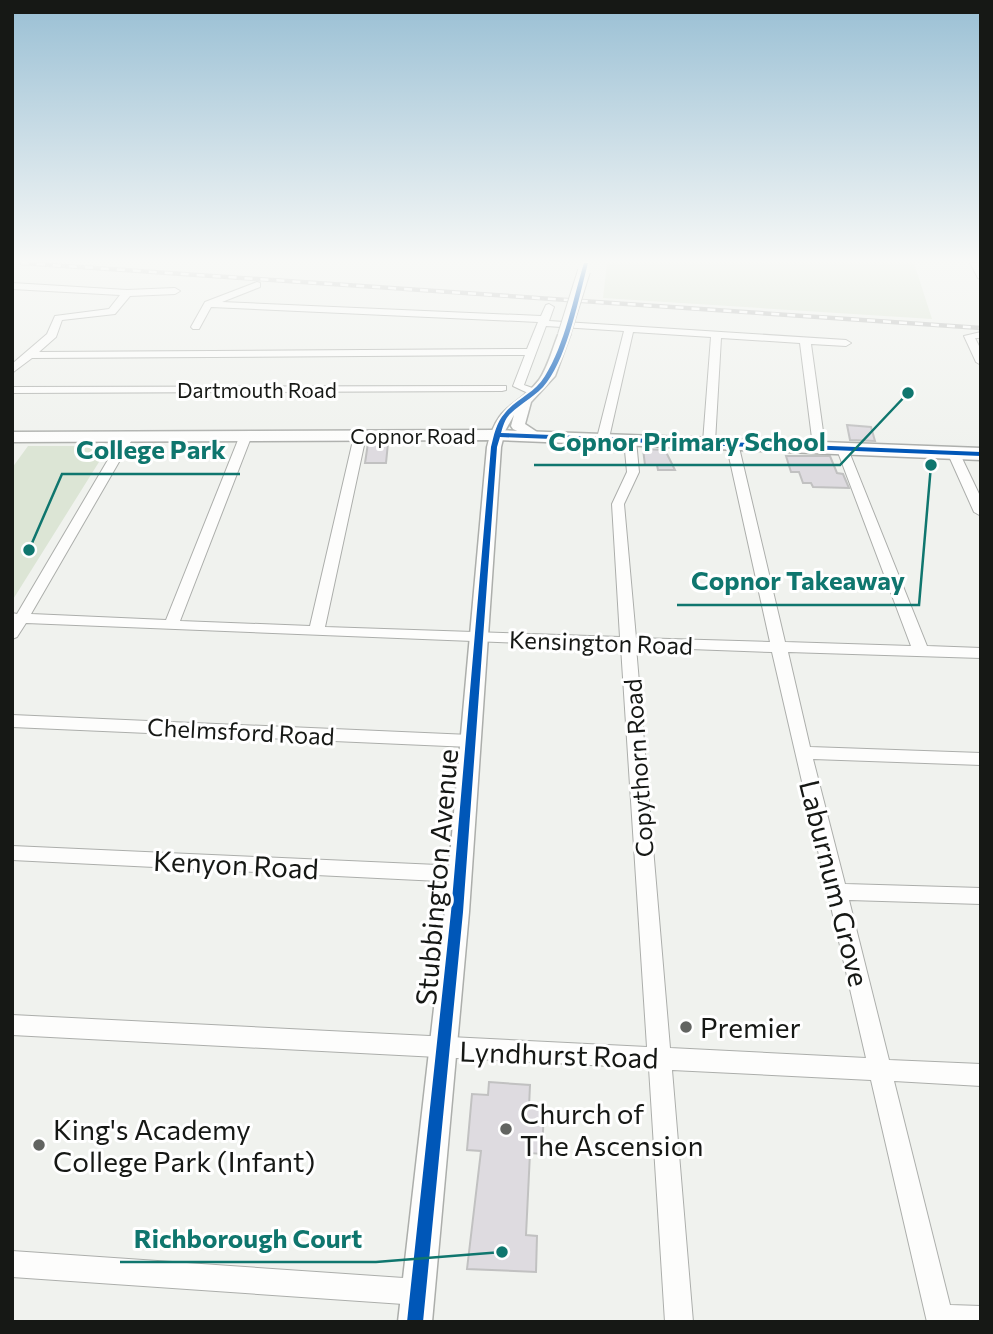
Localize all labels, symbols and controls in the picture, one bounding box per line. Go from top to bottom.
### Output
street label: Dartmouth Road [177,377,337,402]
callout: Copnor Primary School [534,418,840,465]
street label: Copnor Road [350,423,476,448]
text: Copnor Primary School [548,425,826,456]
callout: College Park [62,427,240,474]
text: College Park [76,433,226,464]
callout: Copnor Takeaway [677,558,919,605]
text: Copnor Takeaway [691,564,905,595]
street label: Kensington Road [509,624,693,660]
street label: Copythorn Road [617,678,659,858]
street label: Chelmsford Road [147,712,335,750]
street label: Stubbington Avenue [408,747,464,1007]
street label: Laburnum Grove [793,776,877,990]
street label: Kenyon Road [152,843,320,885]
place label: Premier [700,1010,801,1044]
marker: Premier [678,1019,694,1035]
street label: Lyndhurst Road [459,1034,659,1074]
place label: Church of The Ascension [520,1096,704,1162]
place label: King's Academy College Park (Infant) [53,1112,315,1178]
marker: Church of The Ascension [498,1121,514,1137]
marker: King's Academy College Park (Infant) [31,1137,47,1153]
callout: Richborough Court [120,1215,376,1262]
text: Richborough Court [134,1222,362,1253]

